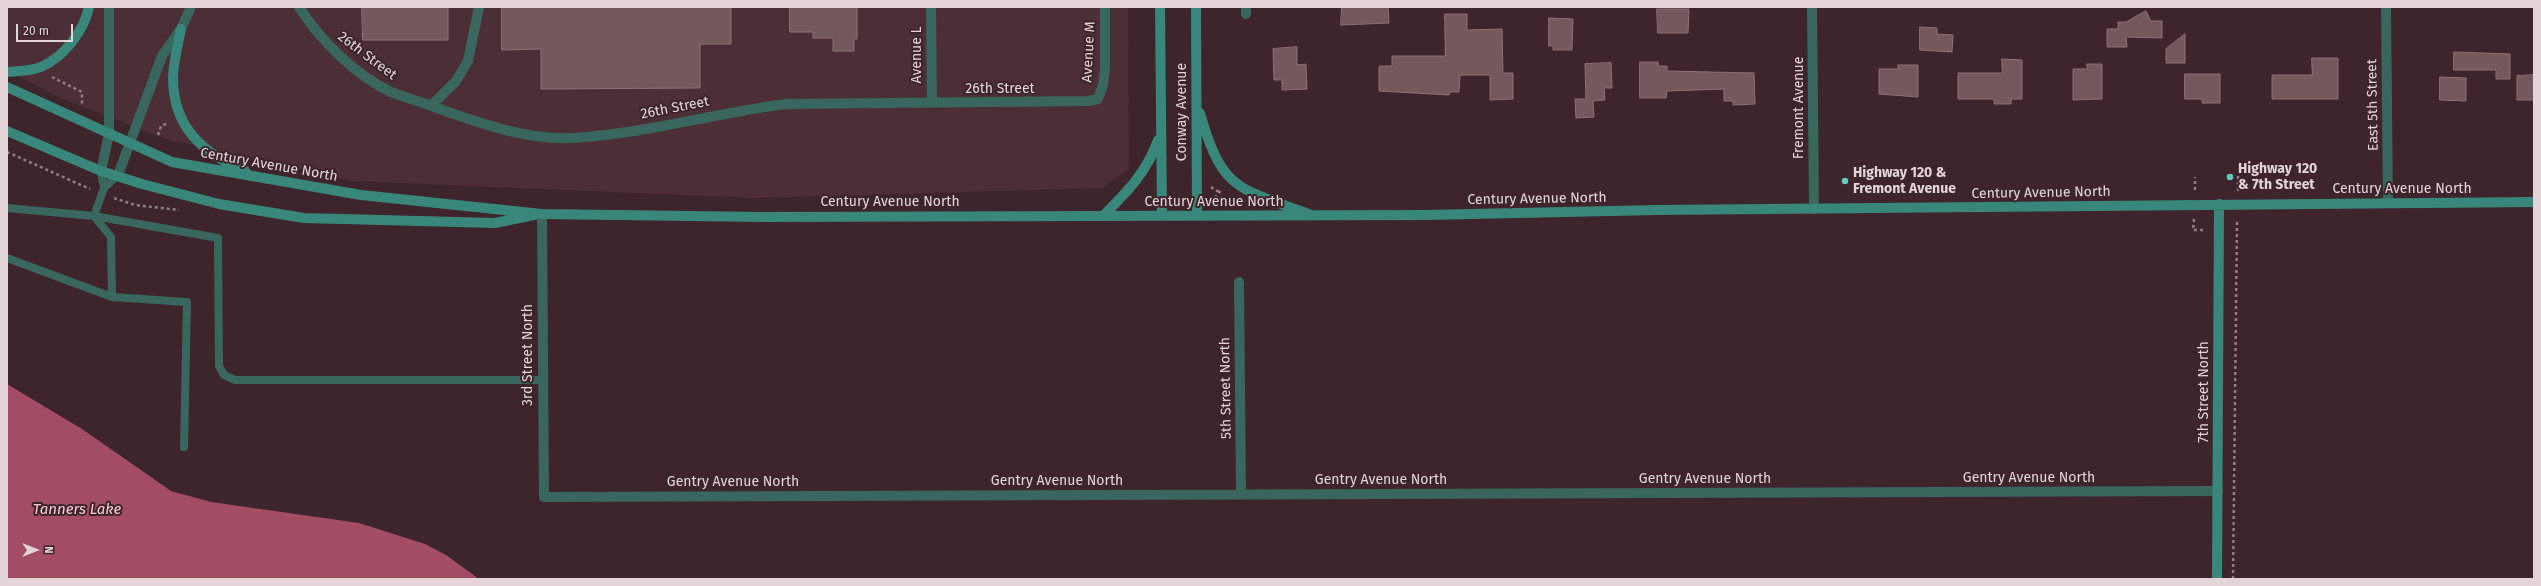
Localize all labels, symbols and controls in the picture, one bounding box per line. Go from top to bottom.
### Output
scale bar [18,16,75,42]
street label: Avenue M [1079,21,1099,83]
text: 20 m [23,24,49,38]
street label: Avenue L [909,26,925,84]
street label: 26th Street [334,28,400,84]
street label: Fremont Avenue [1791,57,1807,159]
street label: East 5th Street [2364,59,2382,151]
street label: Conway Avenue [1174,63,1190,161]
street label: 26th Street [965,81,1035,97]
street label: 26th Street [639,93,711,123]
street label: Century Avenue North [199,145,339,185]
place label: Highway 120 & 7th Street [2238,161,2317,194]
place label: Highway 120 & Fremont Avenue [1853,165,1956,198]
marker: Highway 120 & 7th Street [2225,172,2235,182]
marker: Highway 120 & Fremont Avenue [1840,176,1850,186]
street label: Century Avenue North [2332,181,2472,197]
street label: Century Avenue North [1971,183,2111,203]
street label: Century Avenue North [1467,189,1607,209]
street label: Century Avenue North [820,194,960,210]
street label: Century Avenue North [1144,194,1284,210]
street label: 3rd Street North [520,304,536,406]
street label: 5th Street North [1217,337,1235,439]
street label: 7th Street North [2196,341,2212,443]
street label: Gentry Avenue North [1963,470,2095,486]
street label: Gentry Avenue North [1639,471,1771,487]
street label: Gentry Avenue North [1315,472,1447,488]
street label: Gentry Avenue North [991,473,1123,489]
street label: Gentry Avenue North [667,474,799,490]
water label: Tanners Lake [33,501,121,519]
north arrow [16,530,56,570]
text: N [42,546,55,554]

